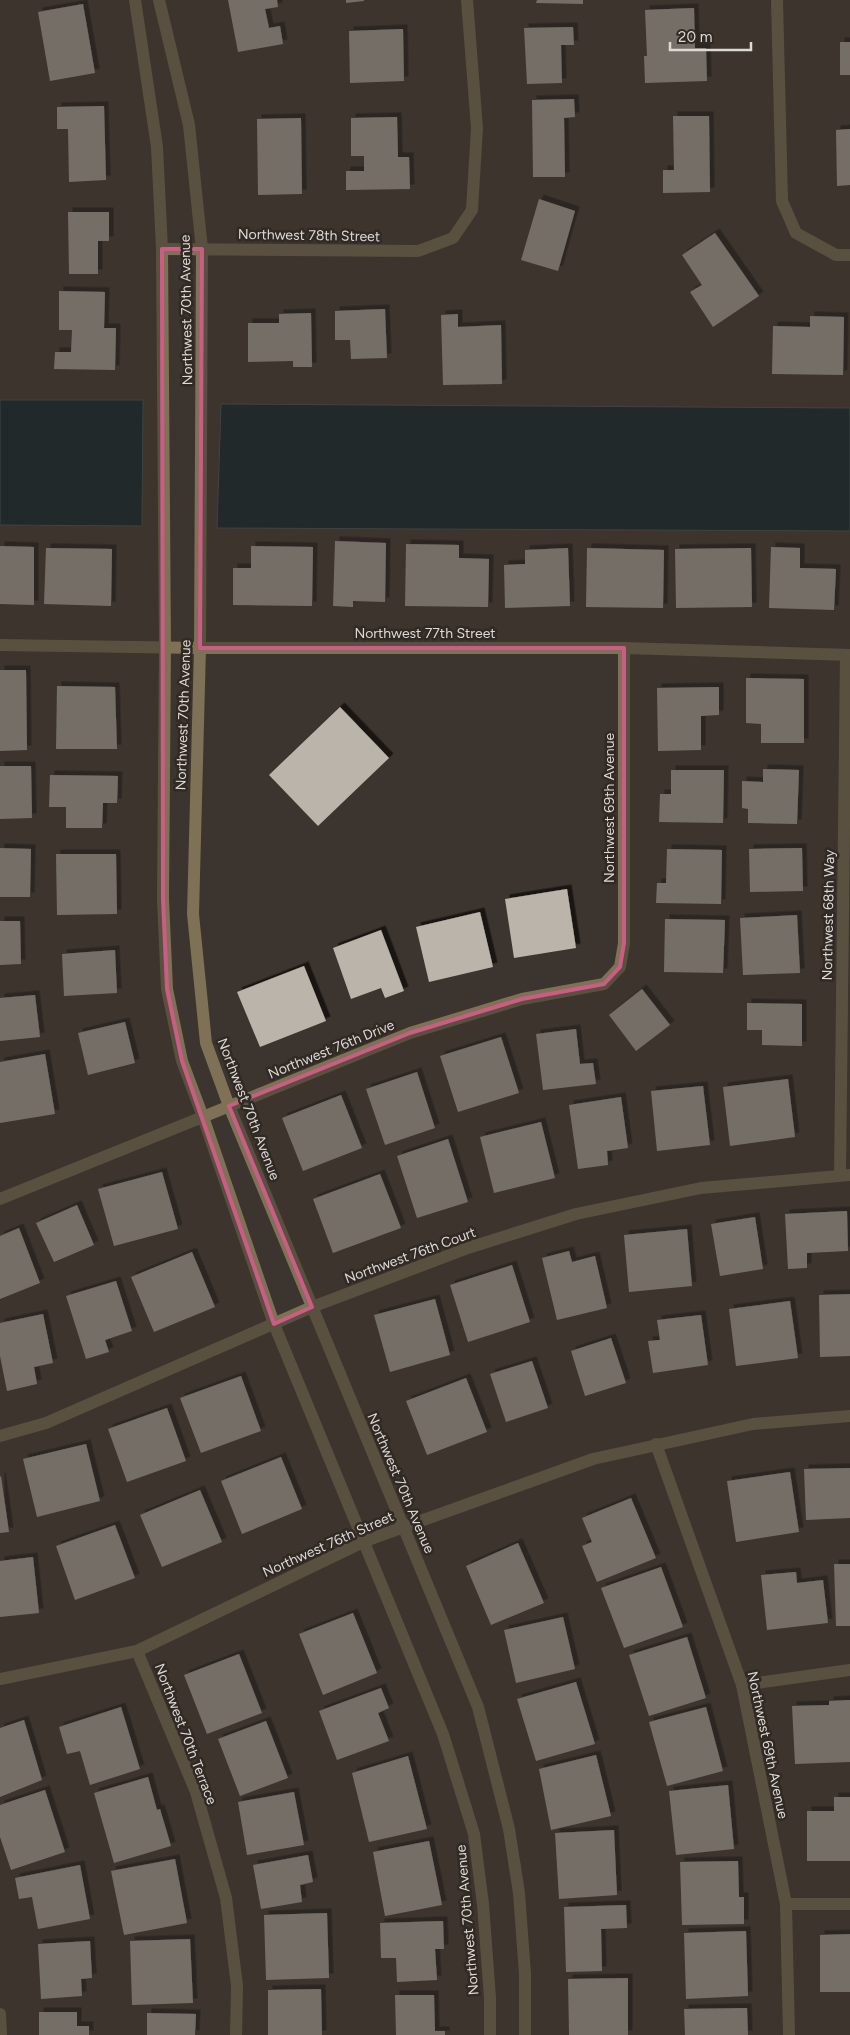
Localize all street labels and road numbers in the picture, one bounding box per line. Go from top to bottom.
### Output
street label: Northwest 78th Street [238,226,380,245]
street label: Northwest 70th Avenue [177,234,196,386]
street label: Northwest 77th Street [354,625,496,642]
street label: Northwest 70th Avenue [172,639,195,791]
street label: Northwest 69th Avenue [601,733,618,883]
street label: Northwest 68th Way [819,849,838,981]
street label: Northwest 76th Drive [266,1016,397,1083]
street label: Northwest 70th Avenue [214,1036,284,1183]
street label: Northwest 76th Court [342,1224,478,1287]
street label: Northwest 70th Avenue [363,1410,438,1556]
street label: Northwest 76th Street [260,1508,396,1581]
street label: Northwest 70th Terrace [151,1661,220,1807]
street label: Northwest 69th Avenue [744,1670,792,1821]
street label: Northwest 70th Avenue [452,1844,483,1996]

